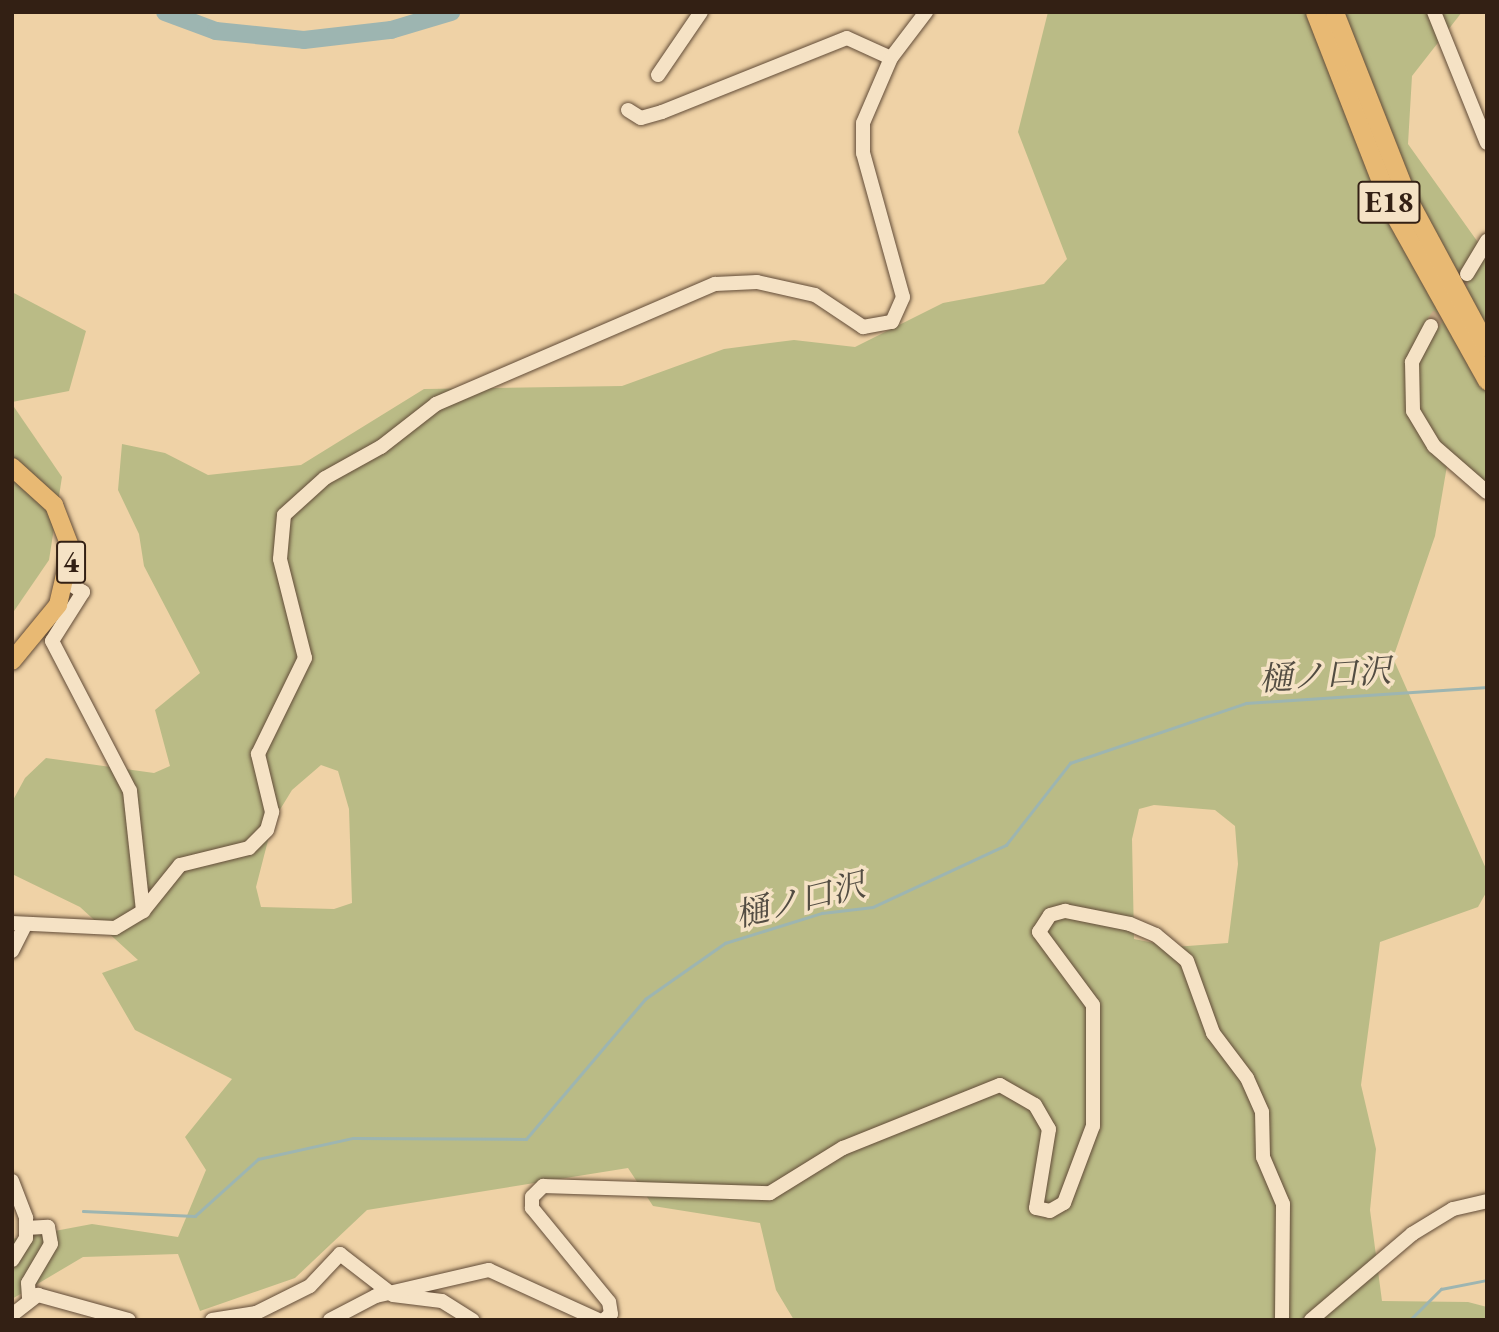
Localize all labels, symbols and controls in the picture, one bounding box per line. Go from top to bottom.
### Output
road number: E18 [1358,176,1420,229]
road number: 4 [55,536,87,589]
water label: 樋ノ口沢 [1258,651,1392,699]
water label: 樋ノ口沢 [731,865,869,935]

